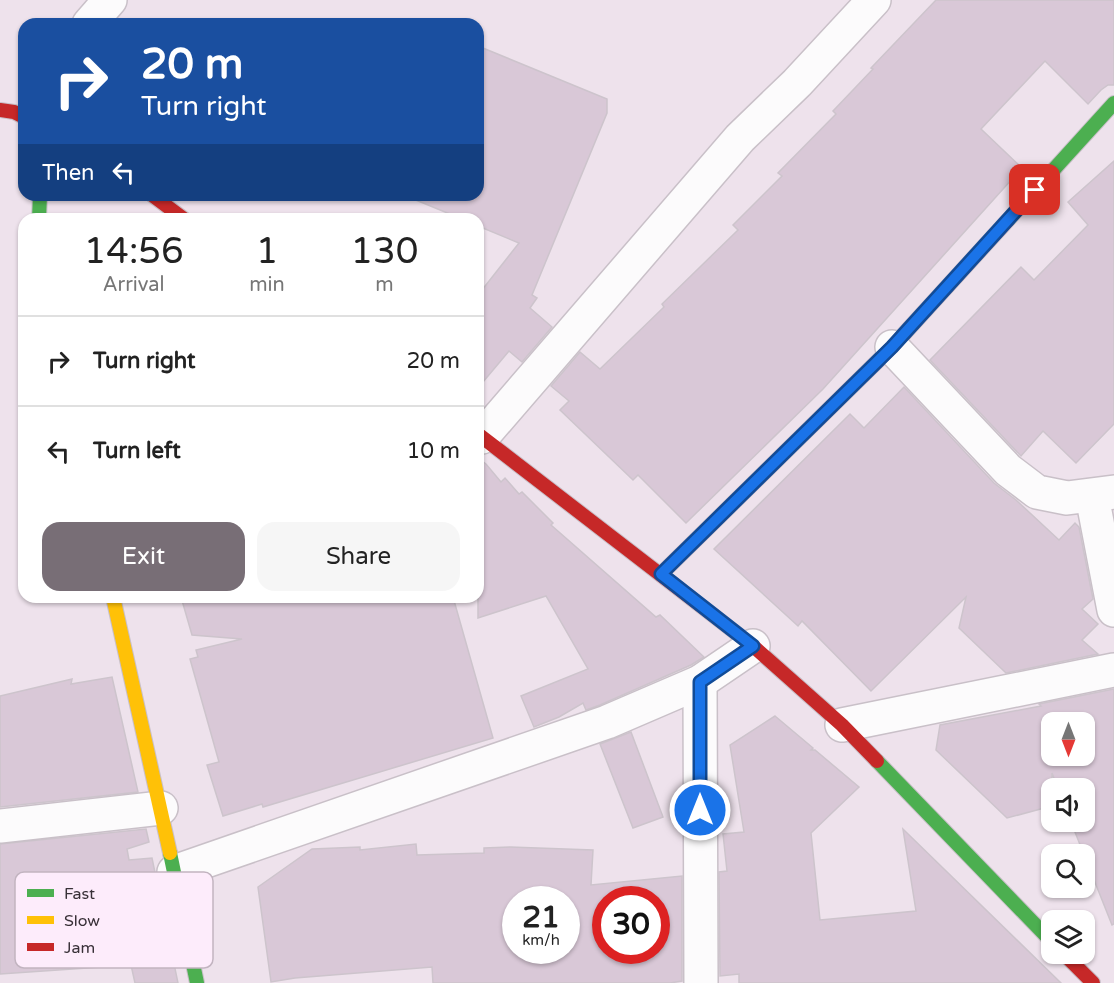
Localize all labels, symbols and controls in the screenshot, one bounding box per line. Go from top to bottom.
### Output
text: 20 m [141,39,243,90]
icon: right [42,42,120,120]
text: Turn right [141,90,267,123]
icon: left [107,156,140,189]
text: Then [42,160,95,186]
pin [1009,164,1060,215]
icon: arrive [1018,173,1051,206]
text: 14:56 [84,230,184,273]
text: 1 [256,230,278,273]
text: 130 [350,230,418,273]
text: Arrival [103,273,165,297]
text: min [249,273,285,297]
text: m [375,273,394,297]
icon: right [42,345,75,378]
text: Turn right [93,348,195,374]
text: 20 m [406,348,460,374]
icon: left [42,435,75,468]
text: Turn left [93,438,181,464]
text: 10 m [406,438,460,464]
button: Exit [42,522,245,591]
button: Share [257,522,460,591]
north arrow [1041,712,1095,766]
map controls [1041,712,1095,964]
position arrow [668,778,732,842]
button: sound [1041,778,1095,832]
button: search [1041,844,1095,898]
legend [15,872,213,968]
text: Fast [64,884,95,904]
speed limit sign: 30 [592,886,670,964]
text: 21 [522,899,560,936]
button: layers [1041,910,1095,964]
text: Slow [64,911,100,931]
text: km/h [522,931,560,949]
text: Jam [64,938,95,958]

